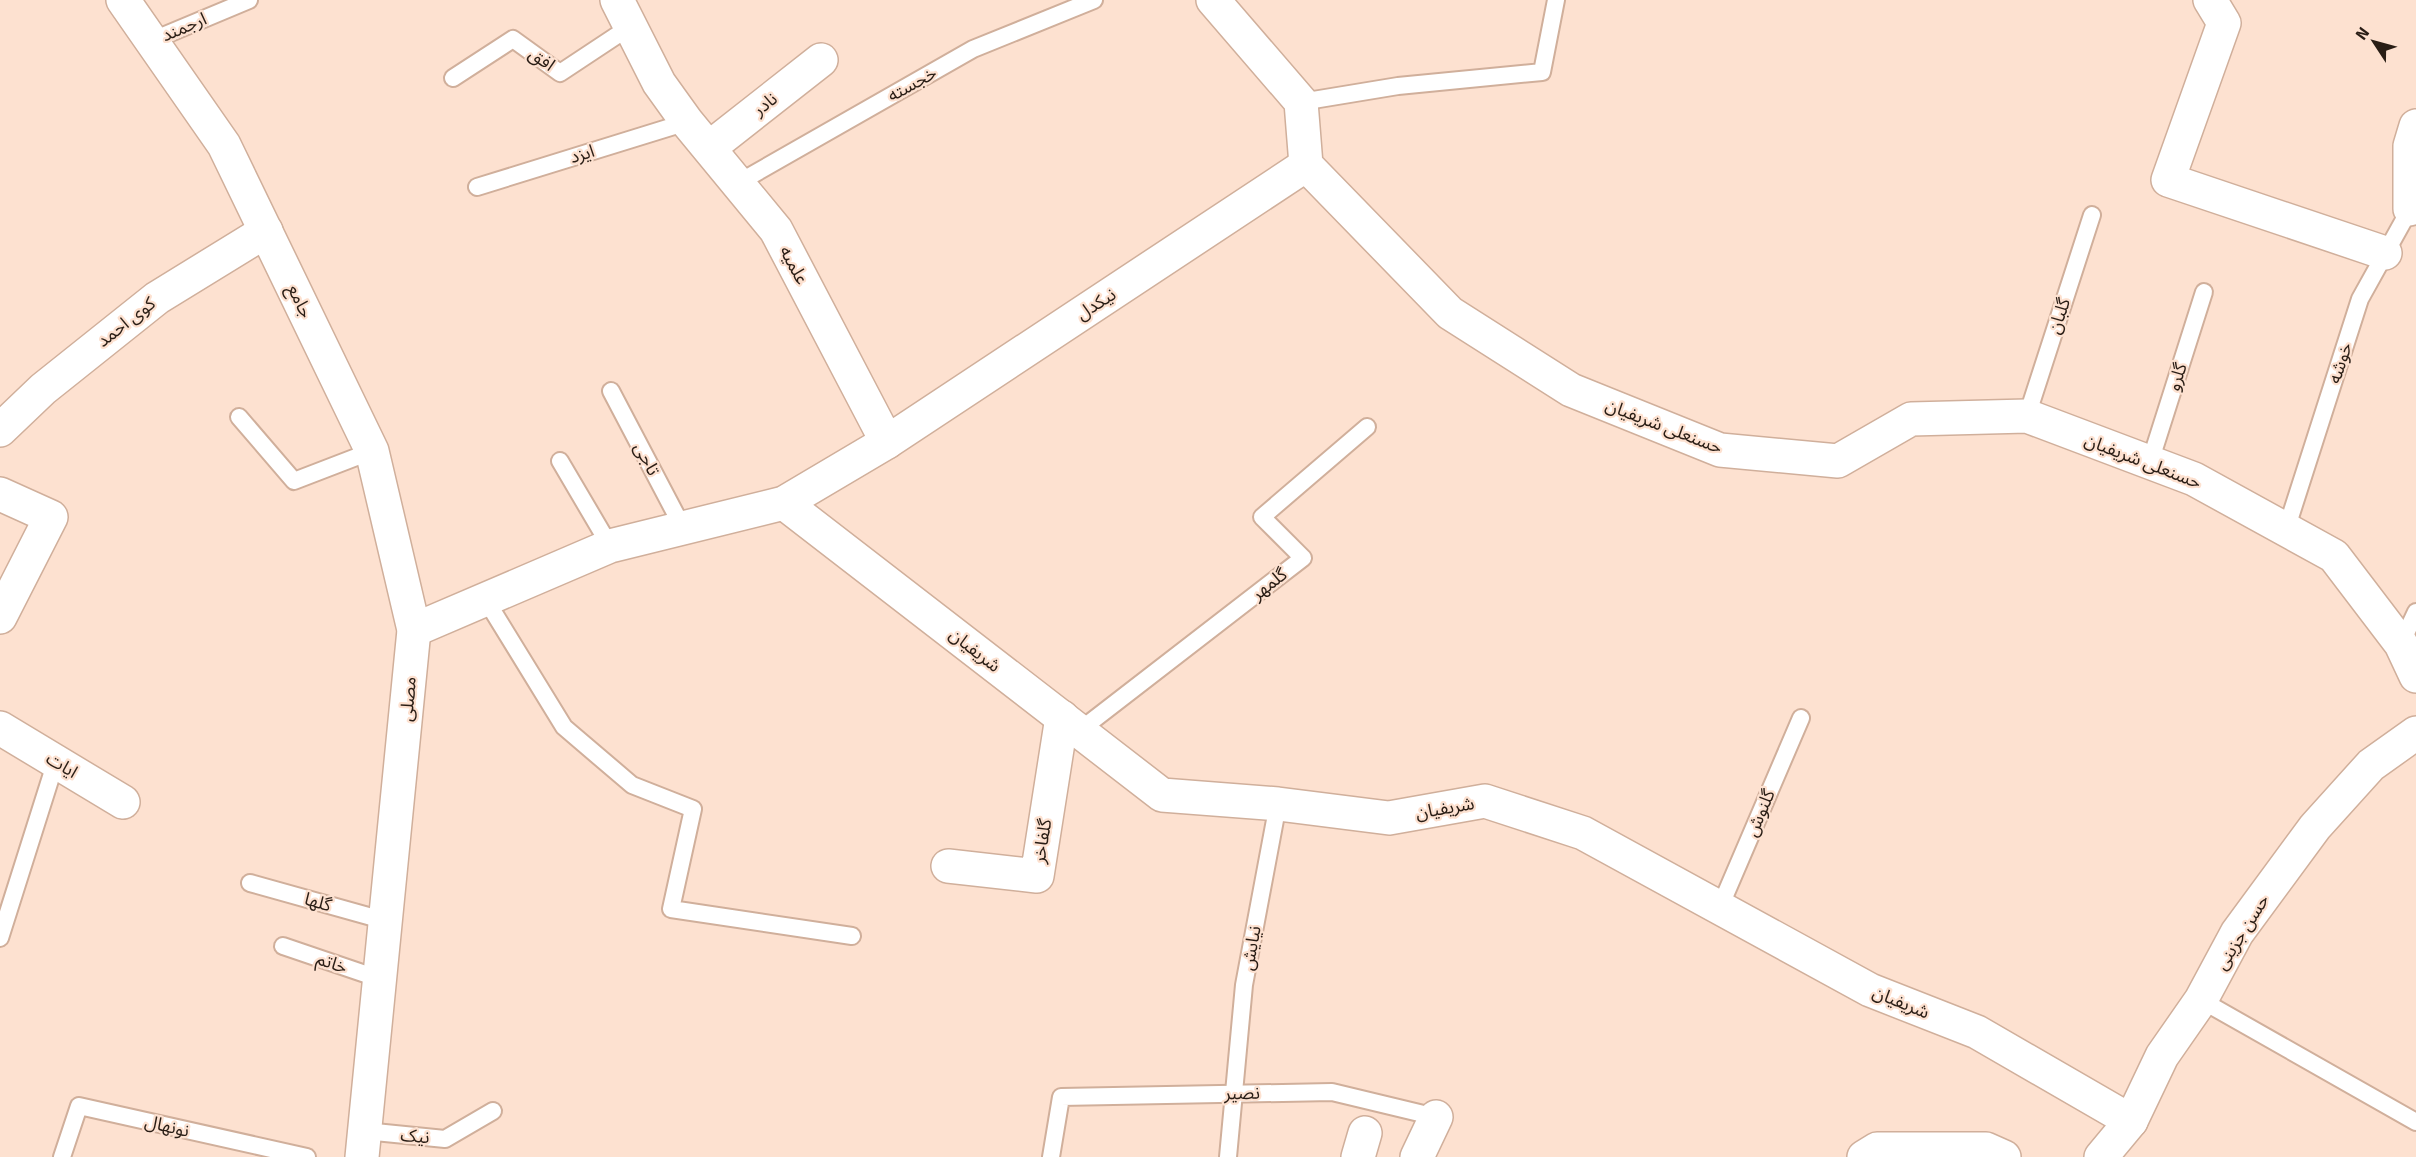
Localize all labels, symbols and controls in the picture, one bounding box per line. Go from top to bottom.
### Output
street label: ارجمند [158,8,210,46]
north arrow [2344,12,2404,72]
text: N [2351,23,2374,44]
street label: افق [525,42,559,76]
street label: خجسته [884,62,940,106]
street label: نادر [747,88,782,121]
street label: ایزد [567,140,597,168]
street label: علمیه [775,242,813,288]
street label: جامع [280,281,318,323]
street label: نیکدل [1072,283,1120,325]
street label: کوی احمد [92,292,160,352]
street label: گلبان [2043,295,2075,337]
street label: خوشه [2323,340,2357,386]
street label: گلرو [2162,360,2192,394]
street label: حسنعلی شریفیان [1602,394,1726,458]
street label: حسنعلی شریفیان [2081,429,2205,493]
street label: تاجی [629,439,665,479]
street label: گلمهر [1246,563,1292,605]
street label: شریفیان [945,623,1005,677]
street label: مصلی [395,676,421,722]
street label: ایات [42,747,82,783]
street label: گلنوش [1740,785,1780,840]
street label: شریفیان [1414,792,1476,824]
street label: گلفاخر [1027,817,1056,866]
street label: گلها [302,888,335,916]
street label: حسن جزینی [2210,890,2274,974]
street label: نیایش [1236,924,1266,972]
street label: خاتم [313,947,350,980]
street label: شریفیان [1869,981,1933,1023]
street label: نصیر [1223,1082,1260,1104]
street label: نونهال [143,1110,191,1142]
street label: نیک [400,1124,430,1148]

